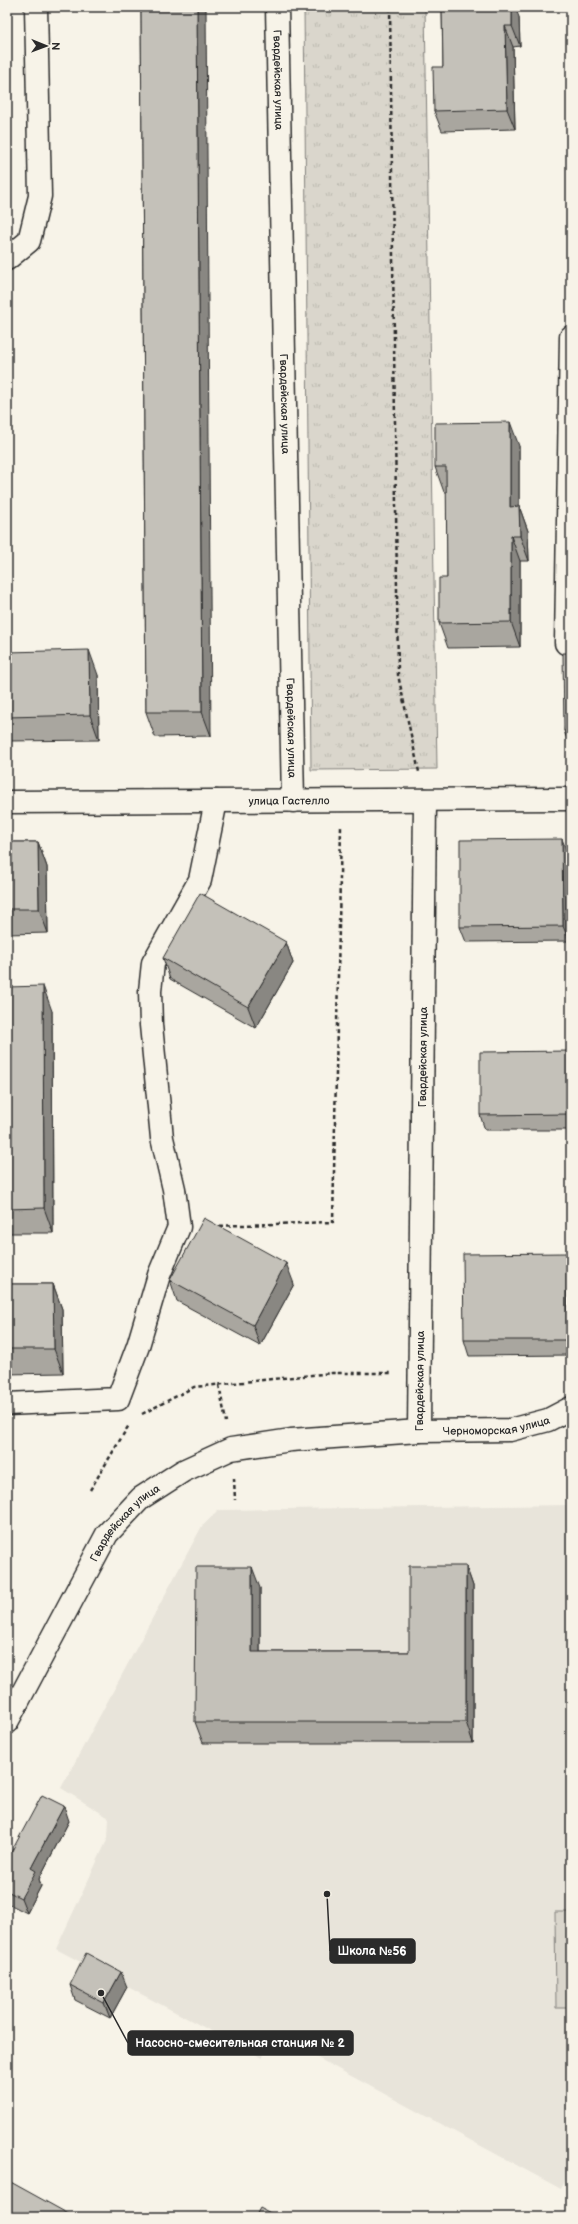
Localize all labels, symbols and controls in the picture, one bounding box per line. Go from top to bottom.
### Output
north arrow [26,26,66,66]
street label: Гвардейская улица [270,30,285,131]
text: N [49,42,62,50]
street label: Гвардейская улица [277,354,292,455]
street label: Гвардейская улица [284,677,299,779]
street label: улица Гастелло [248,794,330,808]
street label: Гвардейская улица [416,1006,430,1107]
street label: Гвардейская улица [413,1330,427,1431]
street label: Черноморская улица [443,1414,552,1438]
street label: Гвардейская улица [88,1481,163,1564]
callout: Школа №56 [330,1939,415,1963]
text: Школа №56 [337,1944,407,1959]
callout: Насосно-смесительная станция № 2 [128,2031,353,2055]
text: Насосно-смесительная станция № 2 [135,2036,345,2051]

